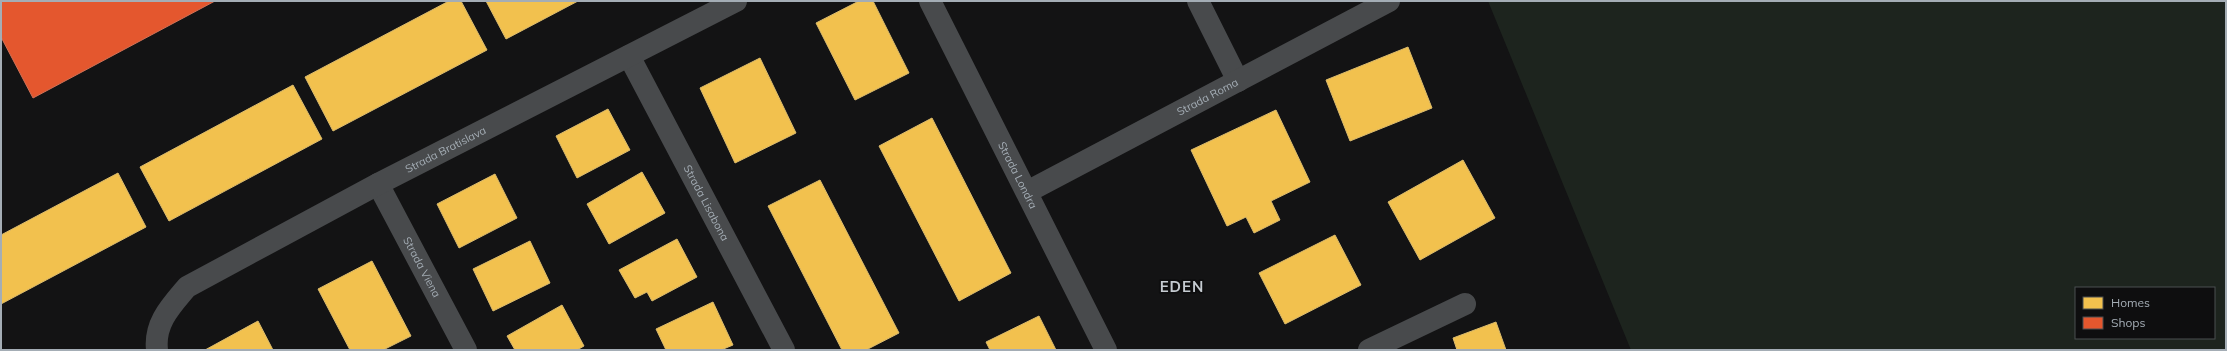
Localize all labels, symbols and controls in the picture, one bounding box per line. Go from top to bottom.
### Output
street label: Strada Roma [1174,75,1241,119]
street label: Strada Bratislava [403,123,488,176]
street label: Strada Londra [995,139,1041,211]
street label: Strada Lisabona [681,162,732,243]
street label: Strada Viena [400,234,444,300]
district label: EDEN [1160,277,1204,296]
legend [2075,287,2215,339]
text: Homes [2111,295,2150,310]
text: Shops [2111,315,2146,330]

